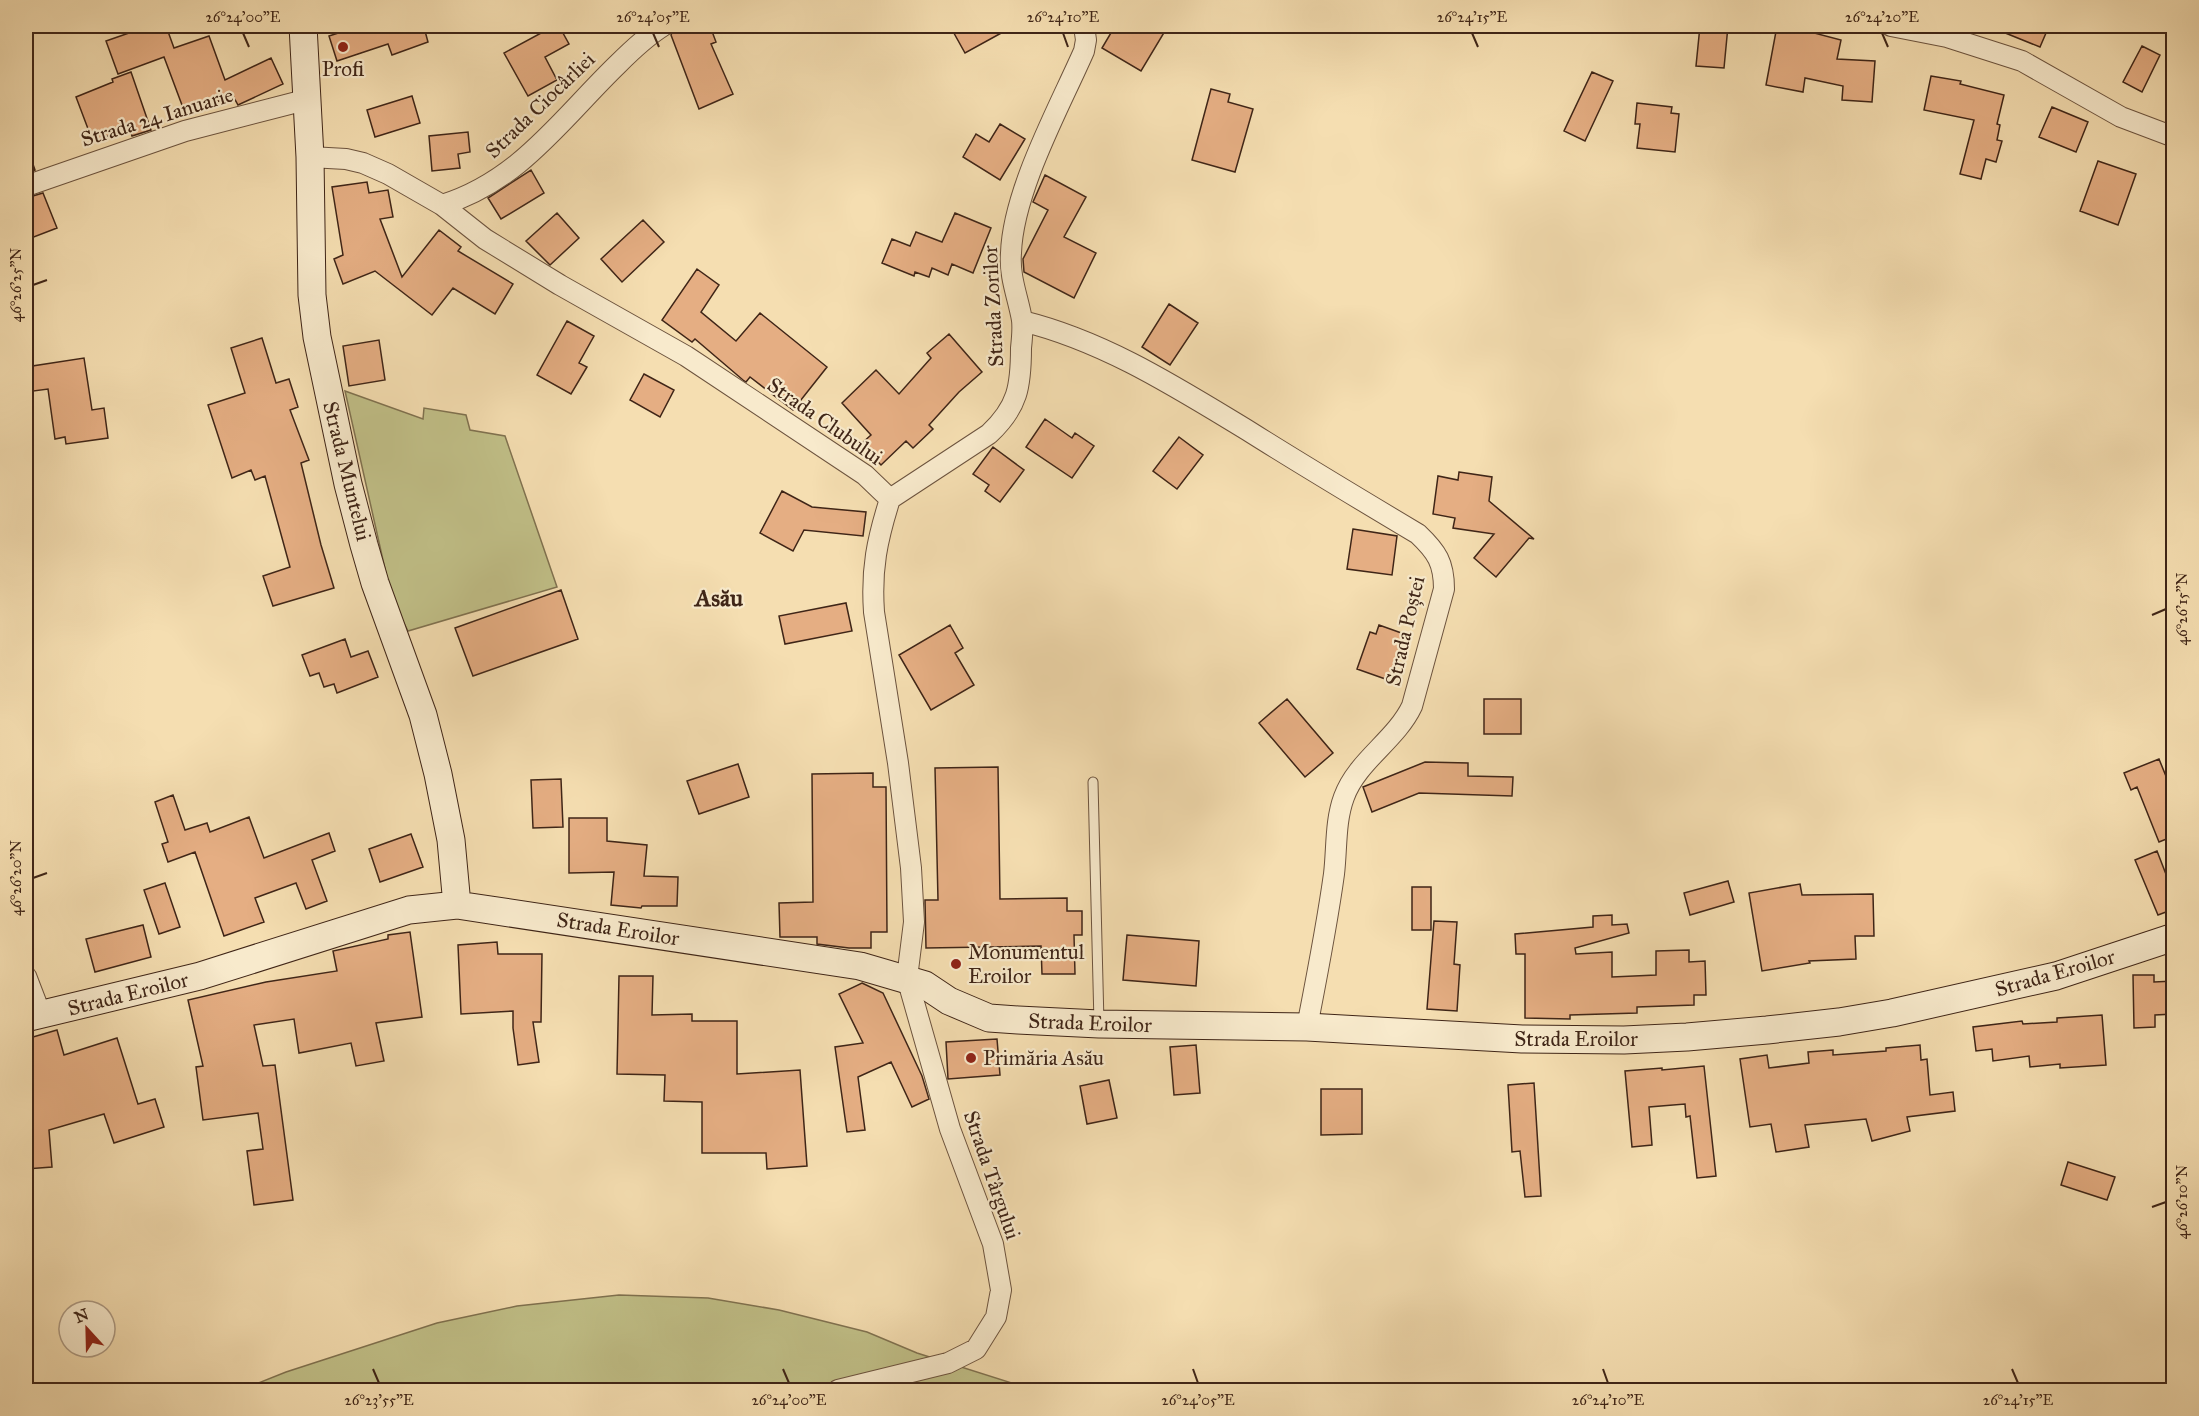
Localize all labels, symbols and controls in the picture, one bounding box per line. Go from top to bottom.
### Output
text: 26°24'00"E [205,8,281,26]
text: 26°24'05"E [616,8,690,26]
text: 26°24'10"E [1027,8,1099,26]
text: 26°24'15"E [1437,8,1508,26]
text: 26°24'20"E [1845,8,1919,26]
marker: Profi [336,40,350,54]
street label: Strada Ciocârliei [480,46,600,164]
place label: Profi [322,56,365,82]
street label: Strada 24 Ianuarie [78,81,237,153]
street label: Strada Zorilor [977,244,1009,367]
text: 46°26'25"N [7,248,25,322]
street label: Strada Clubului [762,372,888,471]
street label: Strada Muntelui [317,399,377,544]
text: 46°26'15"N [2173,572,2191,645]
street label: Strada Poștei [1380,573,1430,689]
district label: Asău [693,583,743,613]
text: 46°26'20"N [7,840,25,916]
street label: Strada Eroilor [555,906,681,952]
place label: Monumentul Eroilor [968,939,1085,989]
street label: Strada Eroilor [1992,943,2118,1003]
marker: Monumentul Eroilor [949,957,963,971]
street label: Strada Eroilor [65,966,191,1022]
street label: Strada Eroilor [1028,1008,1152,1038]
street label: Strada Eroilor [1514,1026,1638,1052]
place label: Primăria Asău [983,1045,1104,1071]
marker: Primăria Asău [964,1051,978,1065]
street label: Strada Târgului [958,1107,1026,1243]
text: 46°26'10"N [2173,1164,2191,1239]
north arrow [57,1299,117,1359]
text: N [72,1304,92,1327]
text: 26°23'55"E [344,1391,414,1409]
text: 26°24'00"E [751,1391,827,1409]
text: 26°24'05"E [1161,1391,1235,1409]
text: 26°24'10"E [1572,1391,1644,1409]
text: 26°24'15"E [1983,1391,2054,1409]

